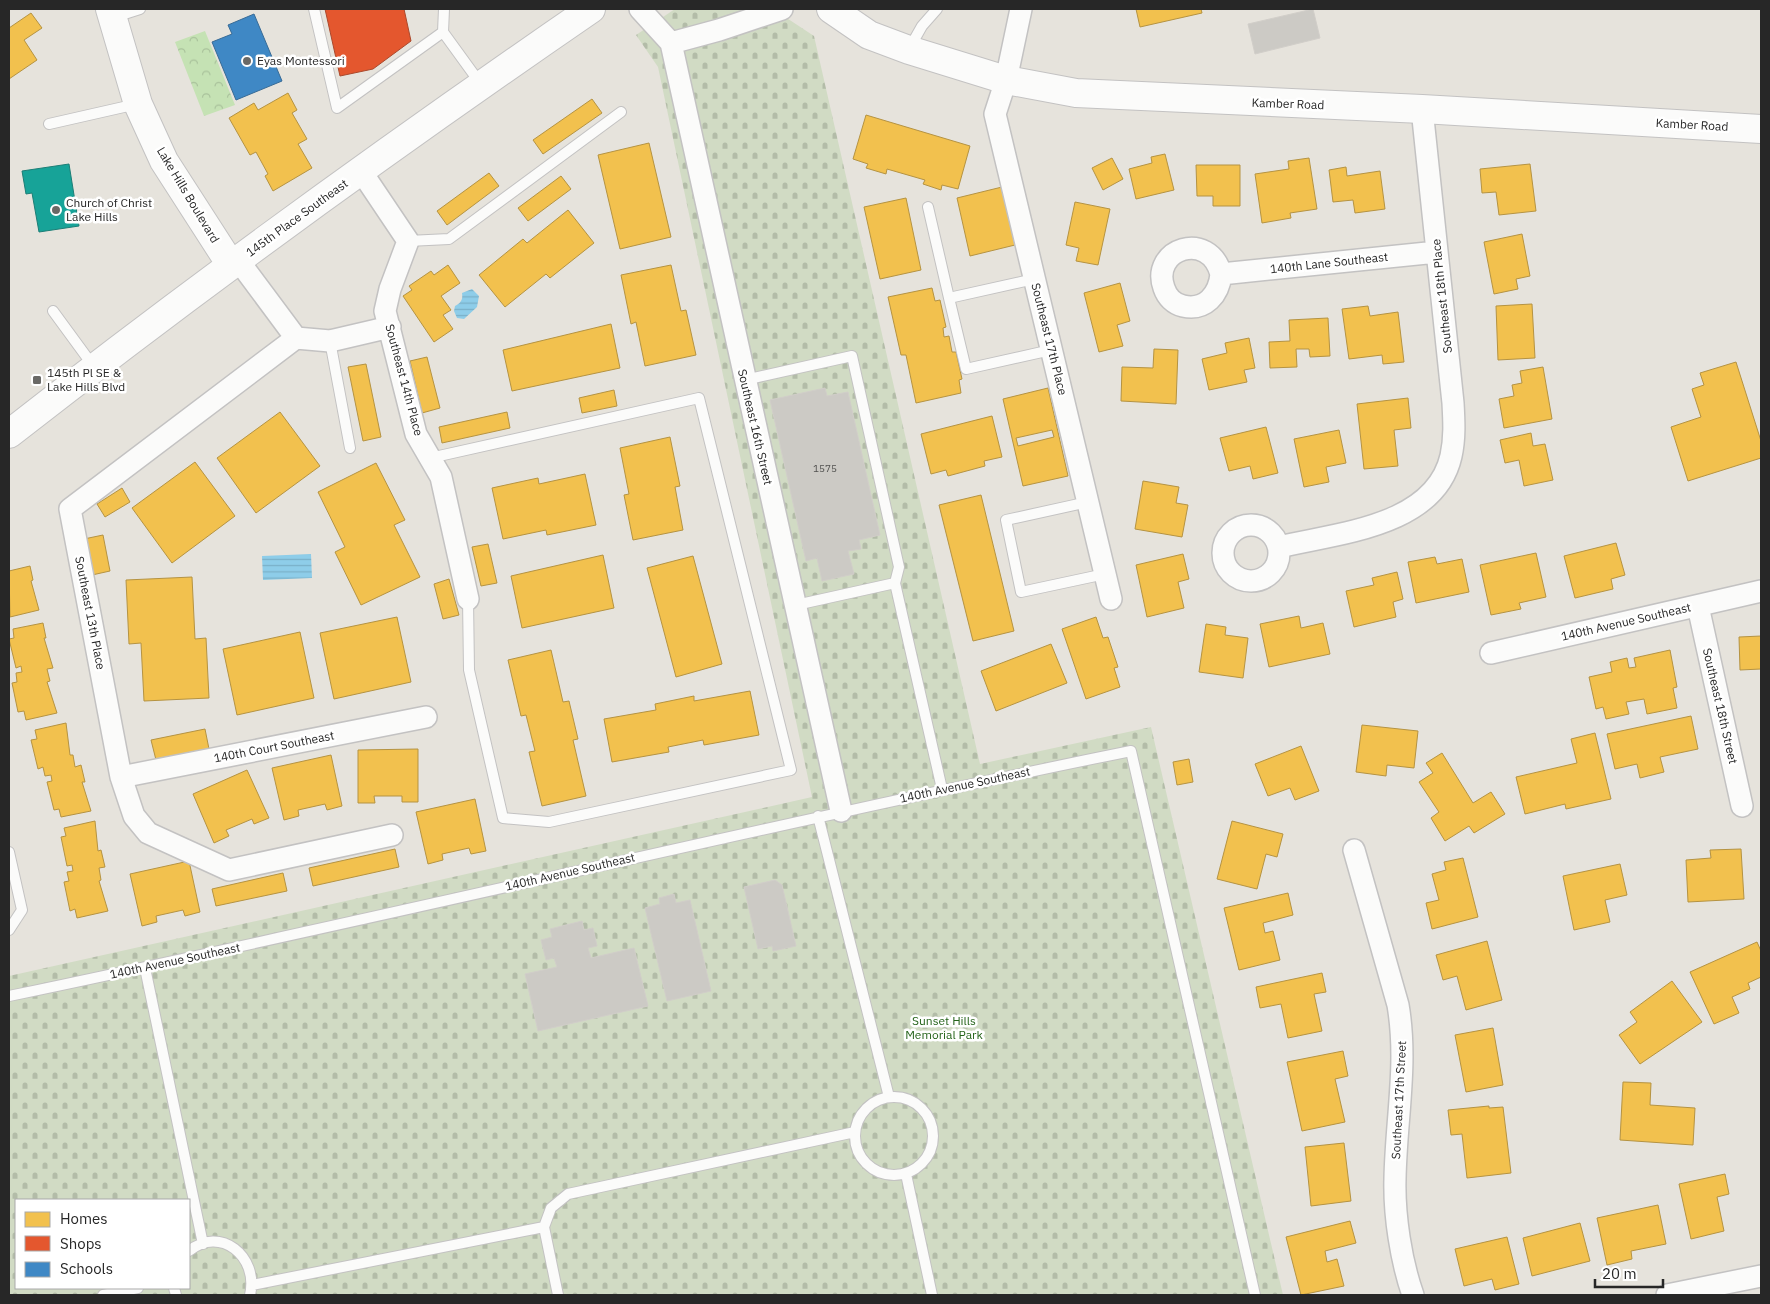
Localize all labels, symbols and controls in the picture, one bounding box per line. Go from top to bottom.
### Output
place label: Eyas Montessori [257,53,345,68]
marker: Eyas Montessori [241,55,253,67]
street label: Kamber Road [1251,95,1325,112]
street label: Kamber Road [1655,115,1729,134]
street label: Lake Hills Boulevard [154,144,223,245]
street label: 145th Place Southeast [243,176,351,260]
place label: Church of Christ Lake Hills [66,195,152,224]
marker: Church of Christ Lake Hills [50,204,62,216]
street label: Southeast 18th Place [1428,238,1455,354]
street label: 140th Lane Southeast [1269,249,1389,276]
street label: Southeast 17th Place [1028,281,1071,397]
street label: Southeast 14th Place [382,322,427,438]
place label: 145th Pl SE & Lake Hills Blvd [47,365,125,394]
street label: Southeast 16th Street [735,367,776,486]
marker: 145th Pl SE & Lake Hills Blvd [31,374,43,386]
house number: 1575 [813,462,837,475]
street label: Southeast 13th Place [72,555,109,671]
street label: 140th Avenue Southeast [1559,599,1692,644]
street label: Southeast 18th Street [1700,646,1741,765]
street label: 140th Court Southeast [212,727,335,766]
street label: 140th Avenue Southeast [898,763,1031,806]
street label: 140th Avenue Southeast [503,849,636,894]
street label: 140th Avenue Southeast [108,939,241,982]
park label: Sunset Hills Memorial Park [905,1013,984,1042]
street label: Southeast 17th Street [1388,1040,1409,1160]
legend [15,1199,190,1289]
text: Homes [60,1209,108,1228]
text: Shops [60,1234,102,1253]
scale bar [1595,1256,1662,1288]
text: Schools [60,1259,113,1278]
text: 20 m [1602,1264,1637,1283]

